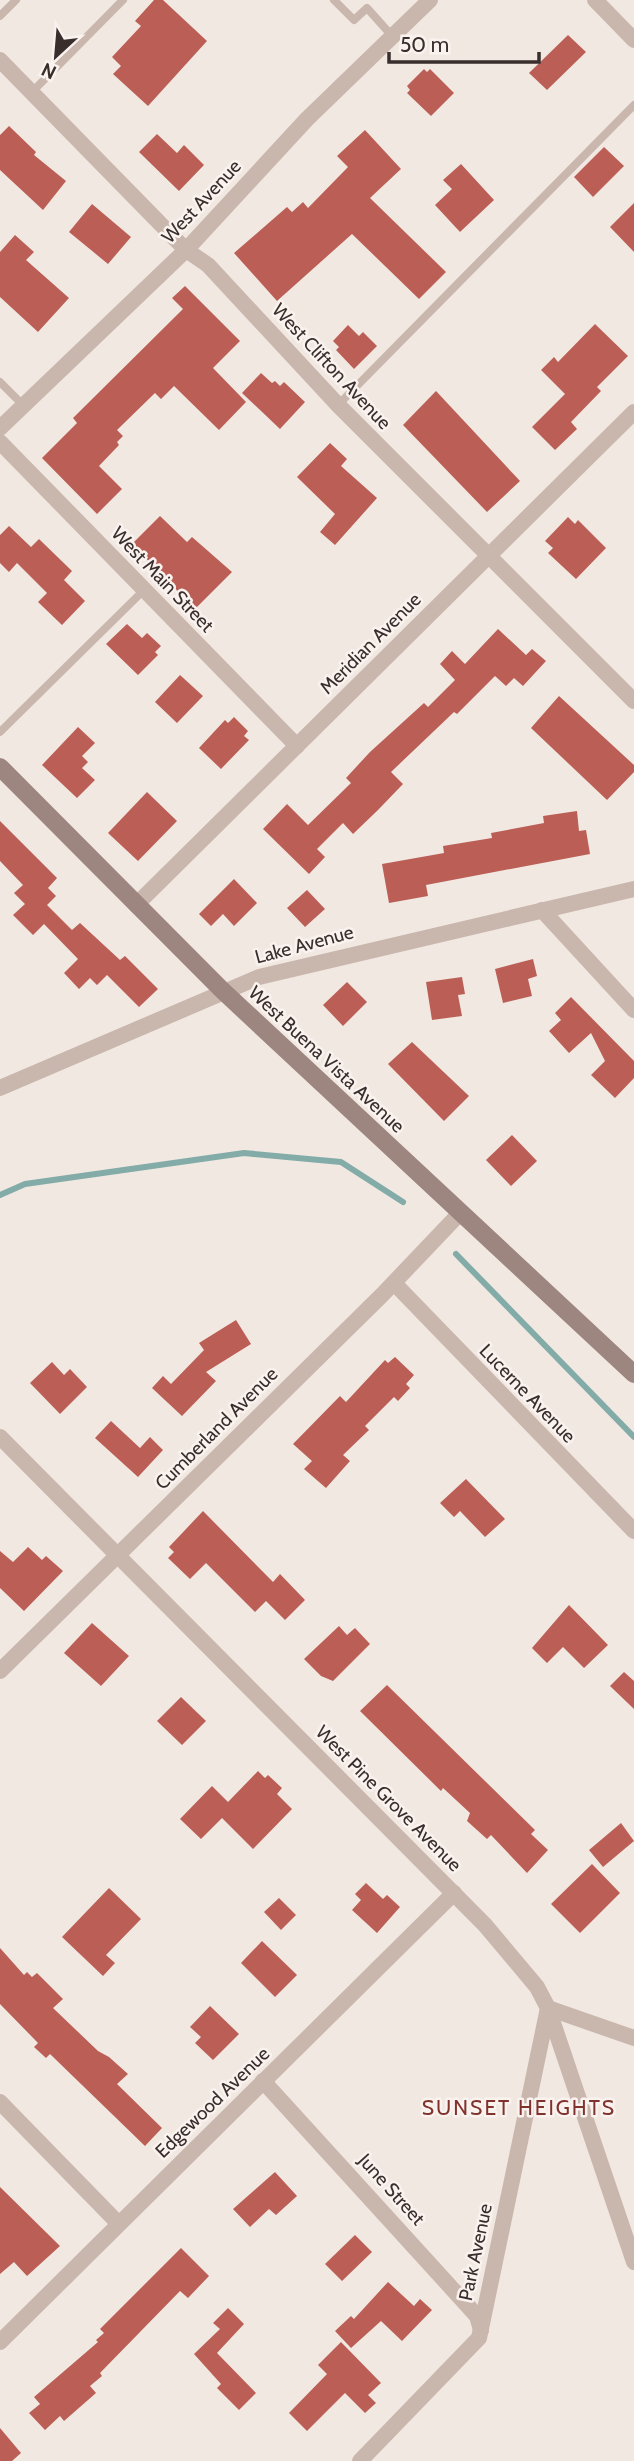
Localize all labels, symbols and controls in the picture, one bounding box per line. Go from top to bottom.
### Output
north arrow [21,21,91,91]
scale bar [389,21,540,65]
text: 50 m [400,32,449,57]
text: N [38,58,60,84]
street label: West Avenue [157,155,246,248]
street label: West Clifton Avenue [267,299,396,434]
street label: West Main Street [107,522,219,637]
street label: Meridian Avenue [315,588,426,699]
street label: Lake Avenue [252,920,356,969]
street label: West Buena Vista Avenue [244,981,410,1138]
street label: Lucerne Avenue [475,1339,581,1448]
street label: Cumberland Avenue [150,1362,283,1494]
street label: West Pine Grove Avenue [311,1721,467,1876]
street label: Edgewood Avenue [151,2042,274,2163]
district label: SUNSET HEIGHTS [422,2095,616,2120]
street label: June Street [353,2148,430,2230]
street label: Park Avenue [454,2201,497,2303]

